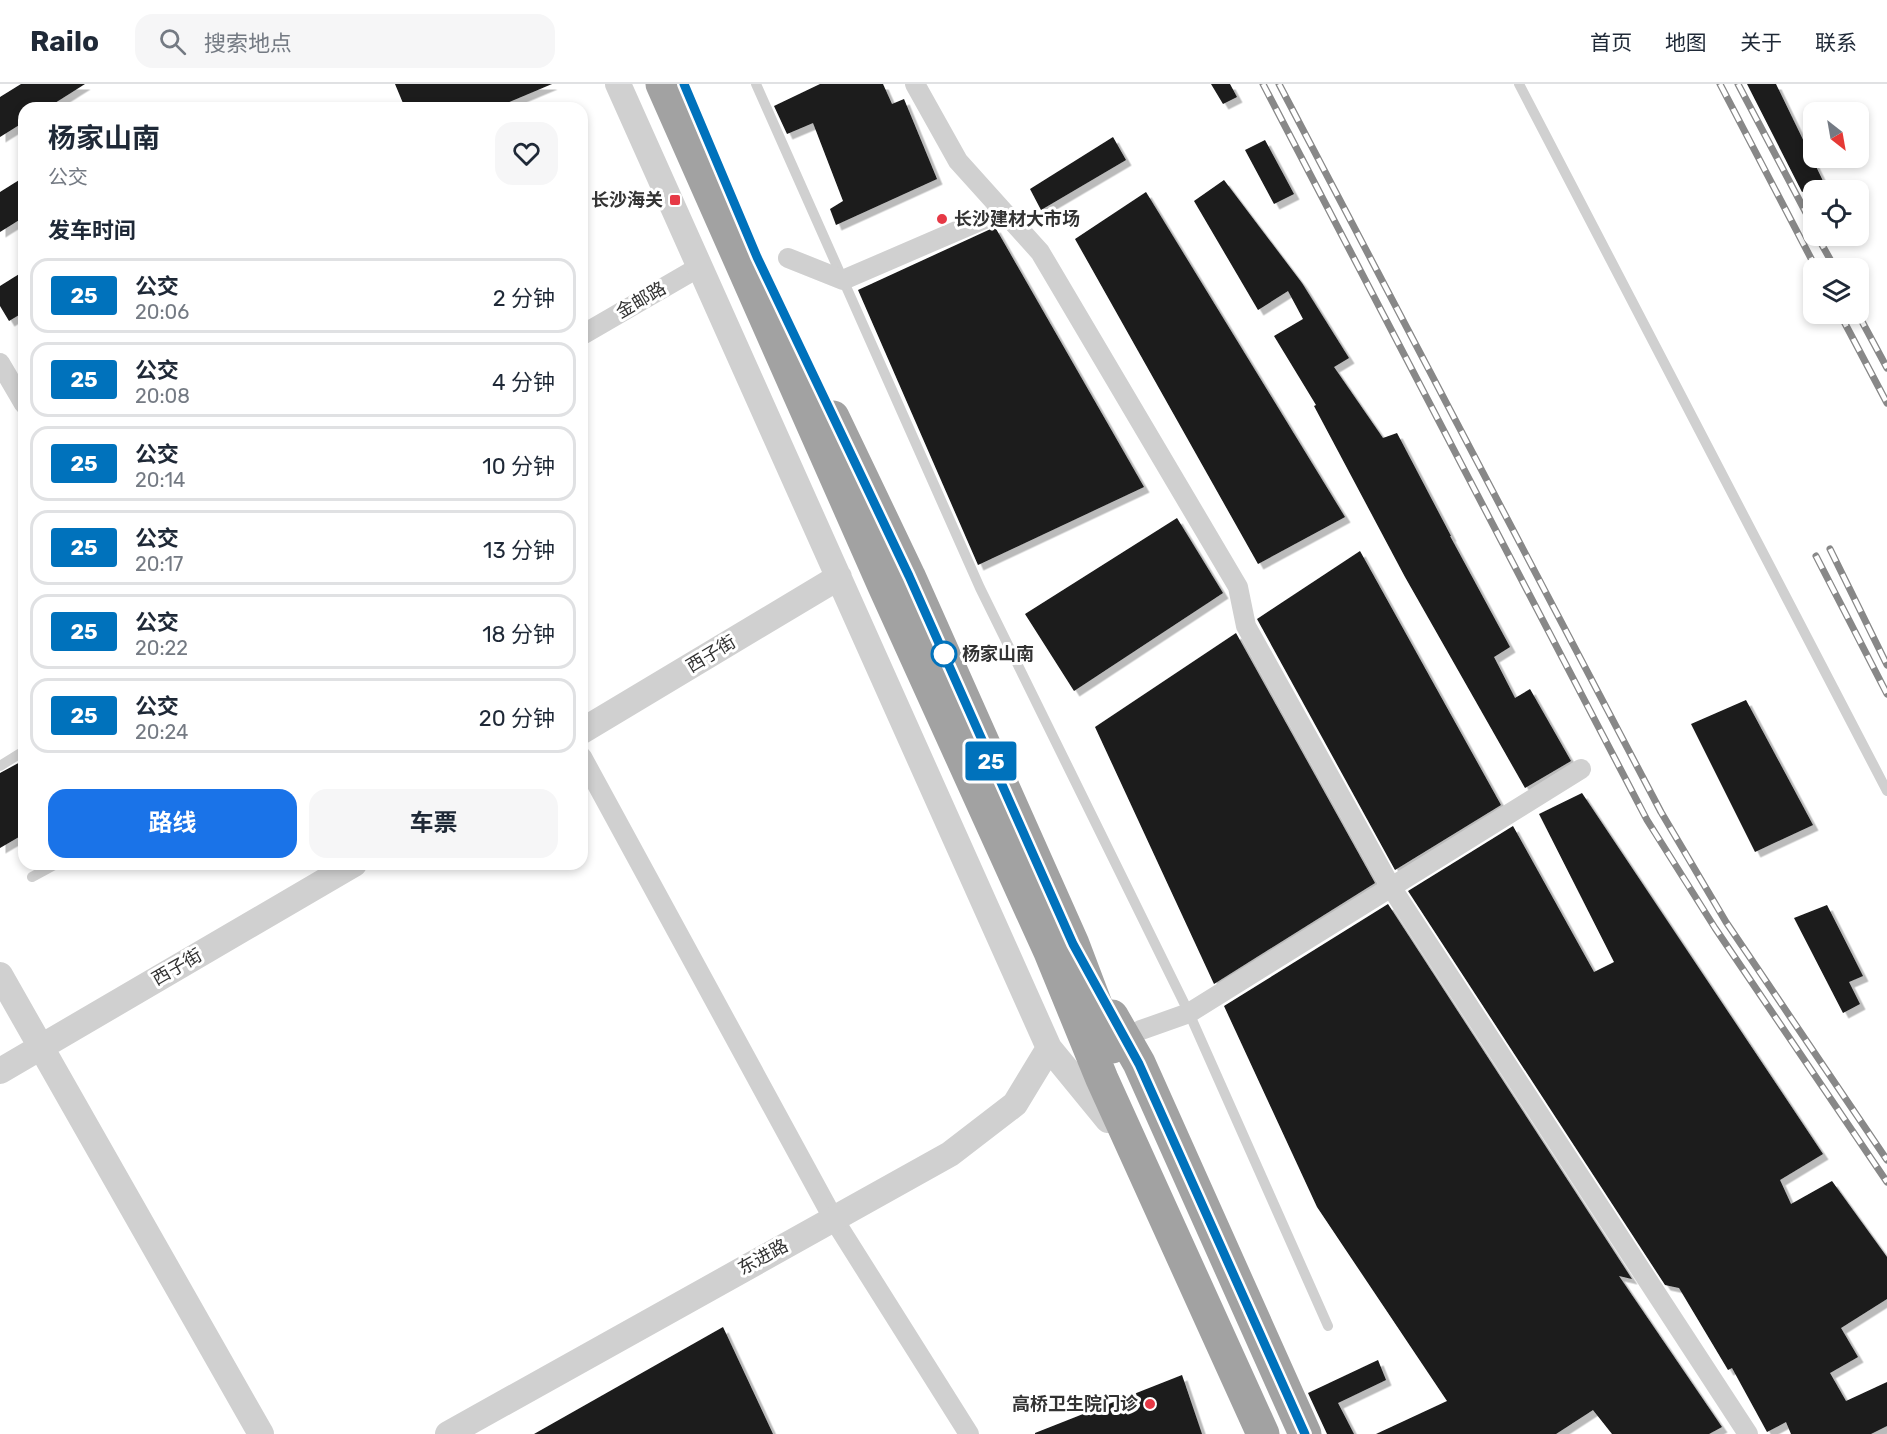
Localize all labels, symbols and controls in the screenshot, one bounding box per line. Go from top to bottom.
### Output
search box [135,14,555,68]
text: Railo [30,25,99,58]
icon: search [156,25,189,58]
text: 搜索地点 [204,30,292,57]
text: 首页 [1590,30,1632,55]
text: 地图 [1665,30,1707,55]
text: 关于 [1740,30,1782,55]
text: 联系 [1815,30,1857,55]
north arrow [1803,102,1869,168]
map controls [1803,102,1869,324]
text: 杨家山南 [48,122,160,155]
button: heart [495,122,558,185]
text: 公交 [48,165,88,189]
button: locate [1803,180,1869,246]
place label: 长沙海关 [591,189,663,211]
marker: 长沙海关 [668,193,682,207]
place label: 长沙建材大市场 [954,208,1080,230]
marker: 长沙建材大市场 [935,212,949,226]
text: 发车时间 [48,217,136,244]
button: layers [1803,258,1869,324]
text: 公交 [135,273,179,300]
street label: 金邮路 [612,277,670,323]
text: 25 [70,283,98,308]
text: 2 分钟 [493,285,555,312]
text: 20:06 [135,300,189,324]
text: 公交 [135,357,179,384]
text: 25 [70,367,98,392]
text: 4 分钟 [492,369,555,396]
text: 20:08 [135,384,190,408]
text: 公交 [135,441,179,468]
text: 25 [70,451,98,476]
text: 10 分钟 [482,453,555,480]
text: 20:14 [135,468,186,492]
text: 公交 [135,525,179,552]
text: 25 [70,535,98,560]
text: 13 分钟 [483,537,555,564]
text: 20:17 [135,552,183,576]
text: 公交 [135,609,179,636]
text: 25 [70,619,98,644]
text: 18 分钟 [482,621,555,648]
street label: 西子街 [682,631,740,677]
text: 20:22 [135,636,188,660]
marker: 杨家山南 [931,641,957,667]
place label: 杨家山南 [962,643,1034,665]
text: 公交 [135,693,179,720]
text: 25 [70,703,98,728]
text: 20 分钟 [479,705,555,732]
text: 20:24 [135,720,189,744]
line badge: 25 [964,742,1018,780]
text: 25 [977,749,1005,774]
button: 路线 [48,789,297,858]
button: 车票 [309,789,558,858]
street label: 西子街 [148,944,206,990]
street label: 东进路 [734,1234,792,1280]
place label: 高桥卫生院门诊 [1012,1393,1138,1415]
marker: 高桥卫生院门诊 [1143,1397,1157,1411]

